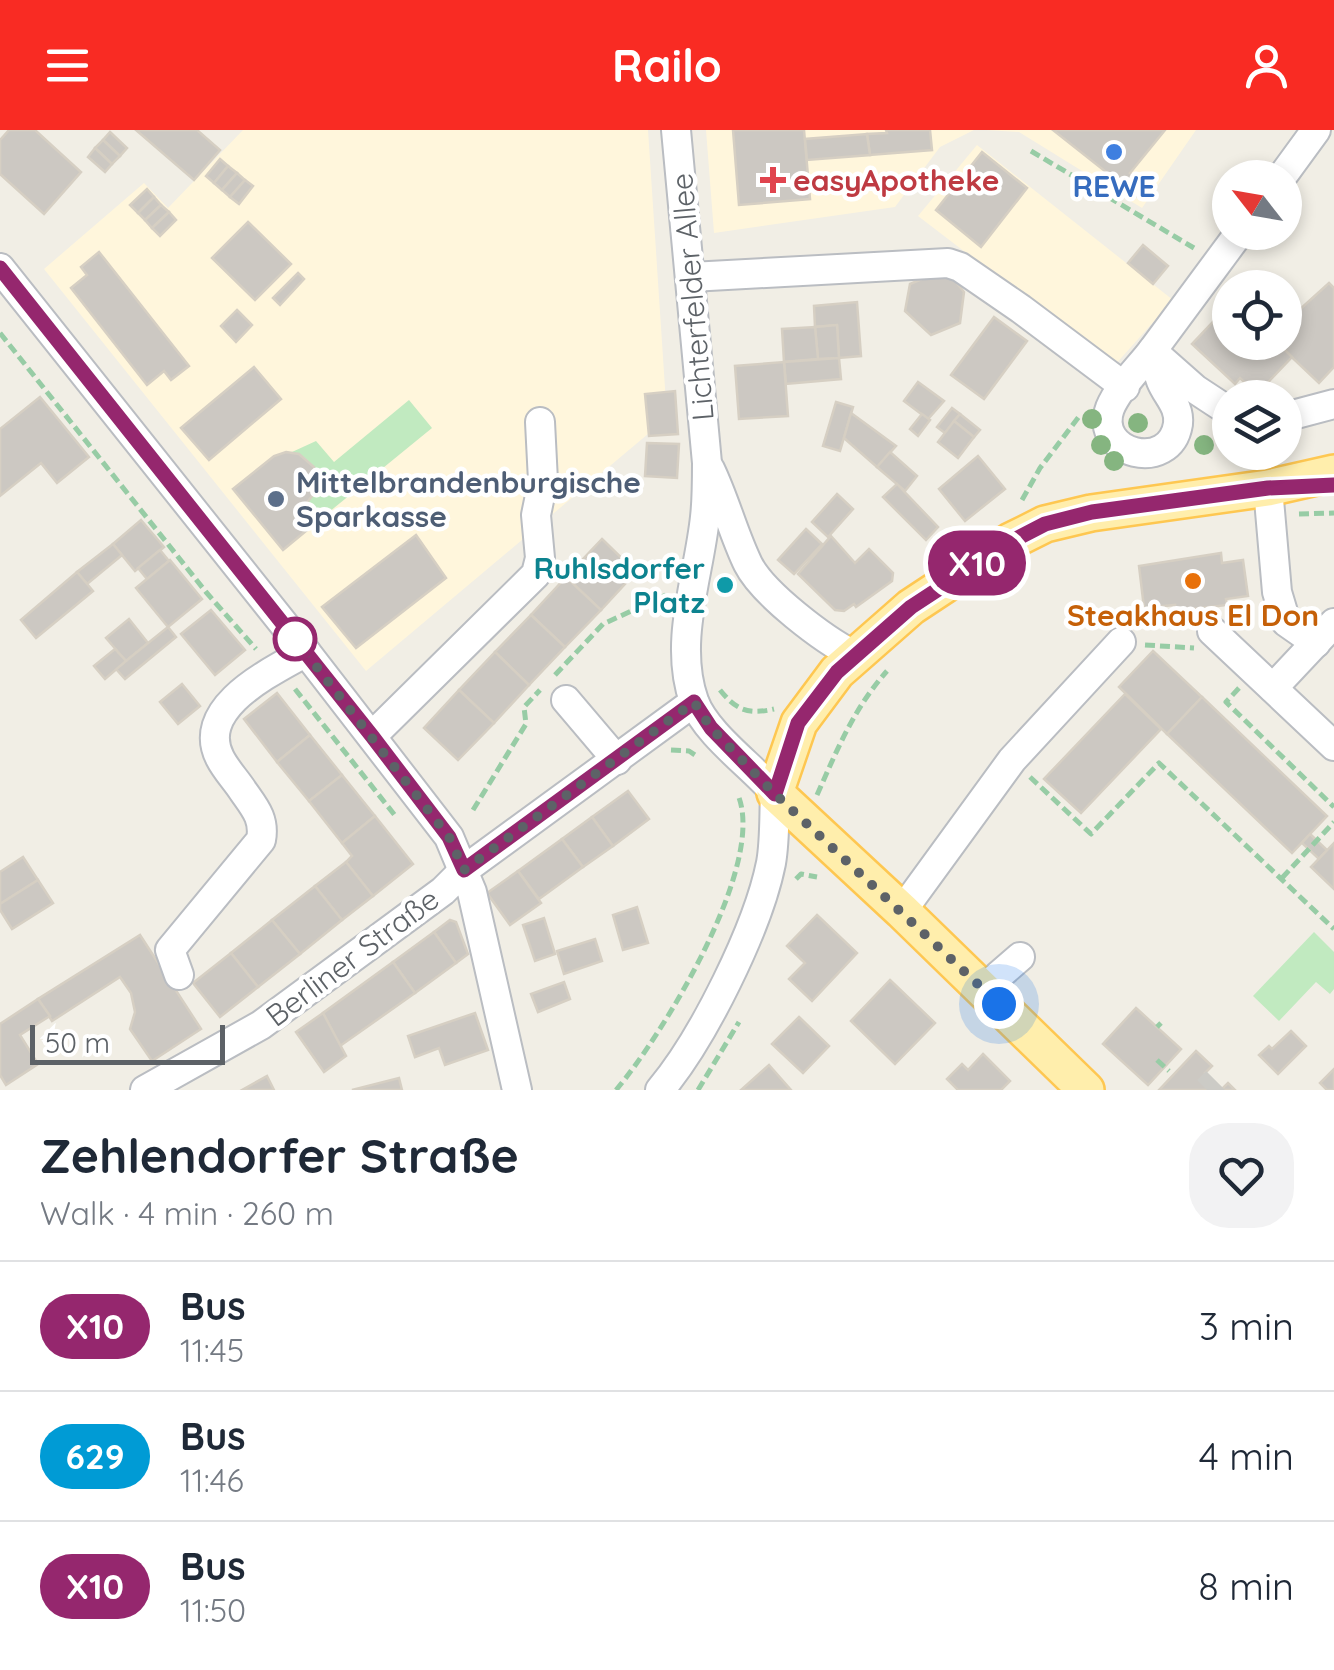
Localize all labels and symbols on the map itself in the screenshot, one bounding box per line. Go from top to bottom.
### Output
marker: REWE [1103,141,1125,163]
north arrow [1212,160,1302,250]
place label: easyApotheke [793,161,999,199]
place label: REWE [1072,167,1156,205]
marker: easyApotheke [762,169,784,191]
street label: Lichterfelder Allee [662,172,722,422]
place label: Mittelbrandenburgische Sparkasse [296,463,641,535]
marker: Mittelbrandenburgische Sparkasse [265,488,287,510]
line badge: X10 [920,530,1034,596]
place label: Ruhlsdorfer Platz [533,549,705,621]
marker: Steakhaus El Don [1182,570,1204,592]
marker: Ruhlsdorfer Platz [714,574,736,596]
place label: Steakhaus El Don [1067,596,1319,634]
unlabelled marker [274,618,316,660]
street label: Berliner Straße [258,880,446,1034]
your location [974,979,1024,1029]
scale bar [30,1020,225,1064]

